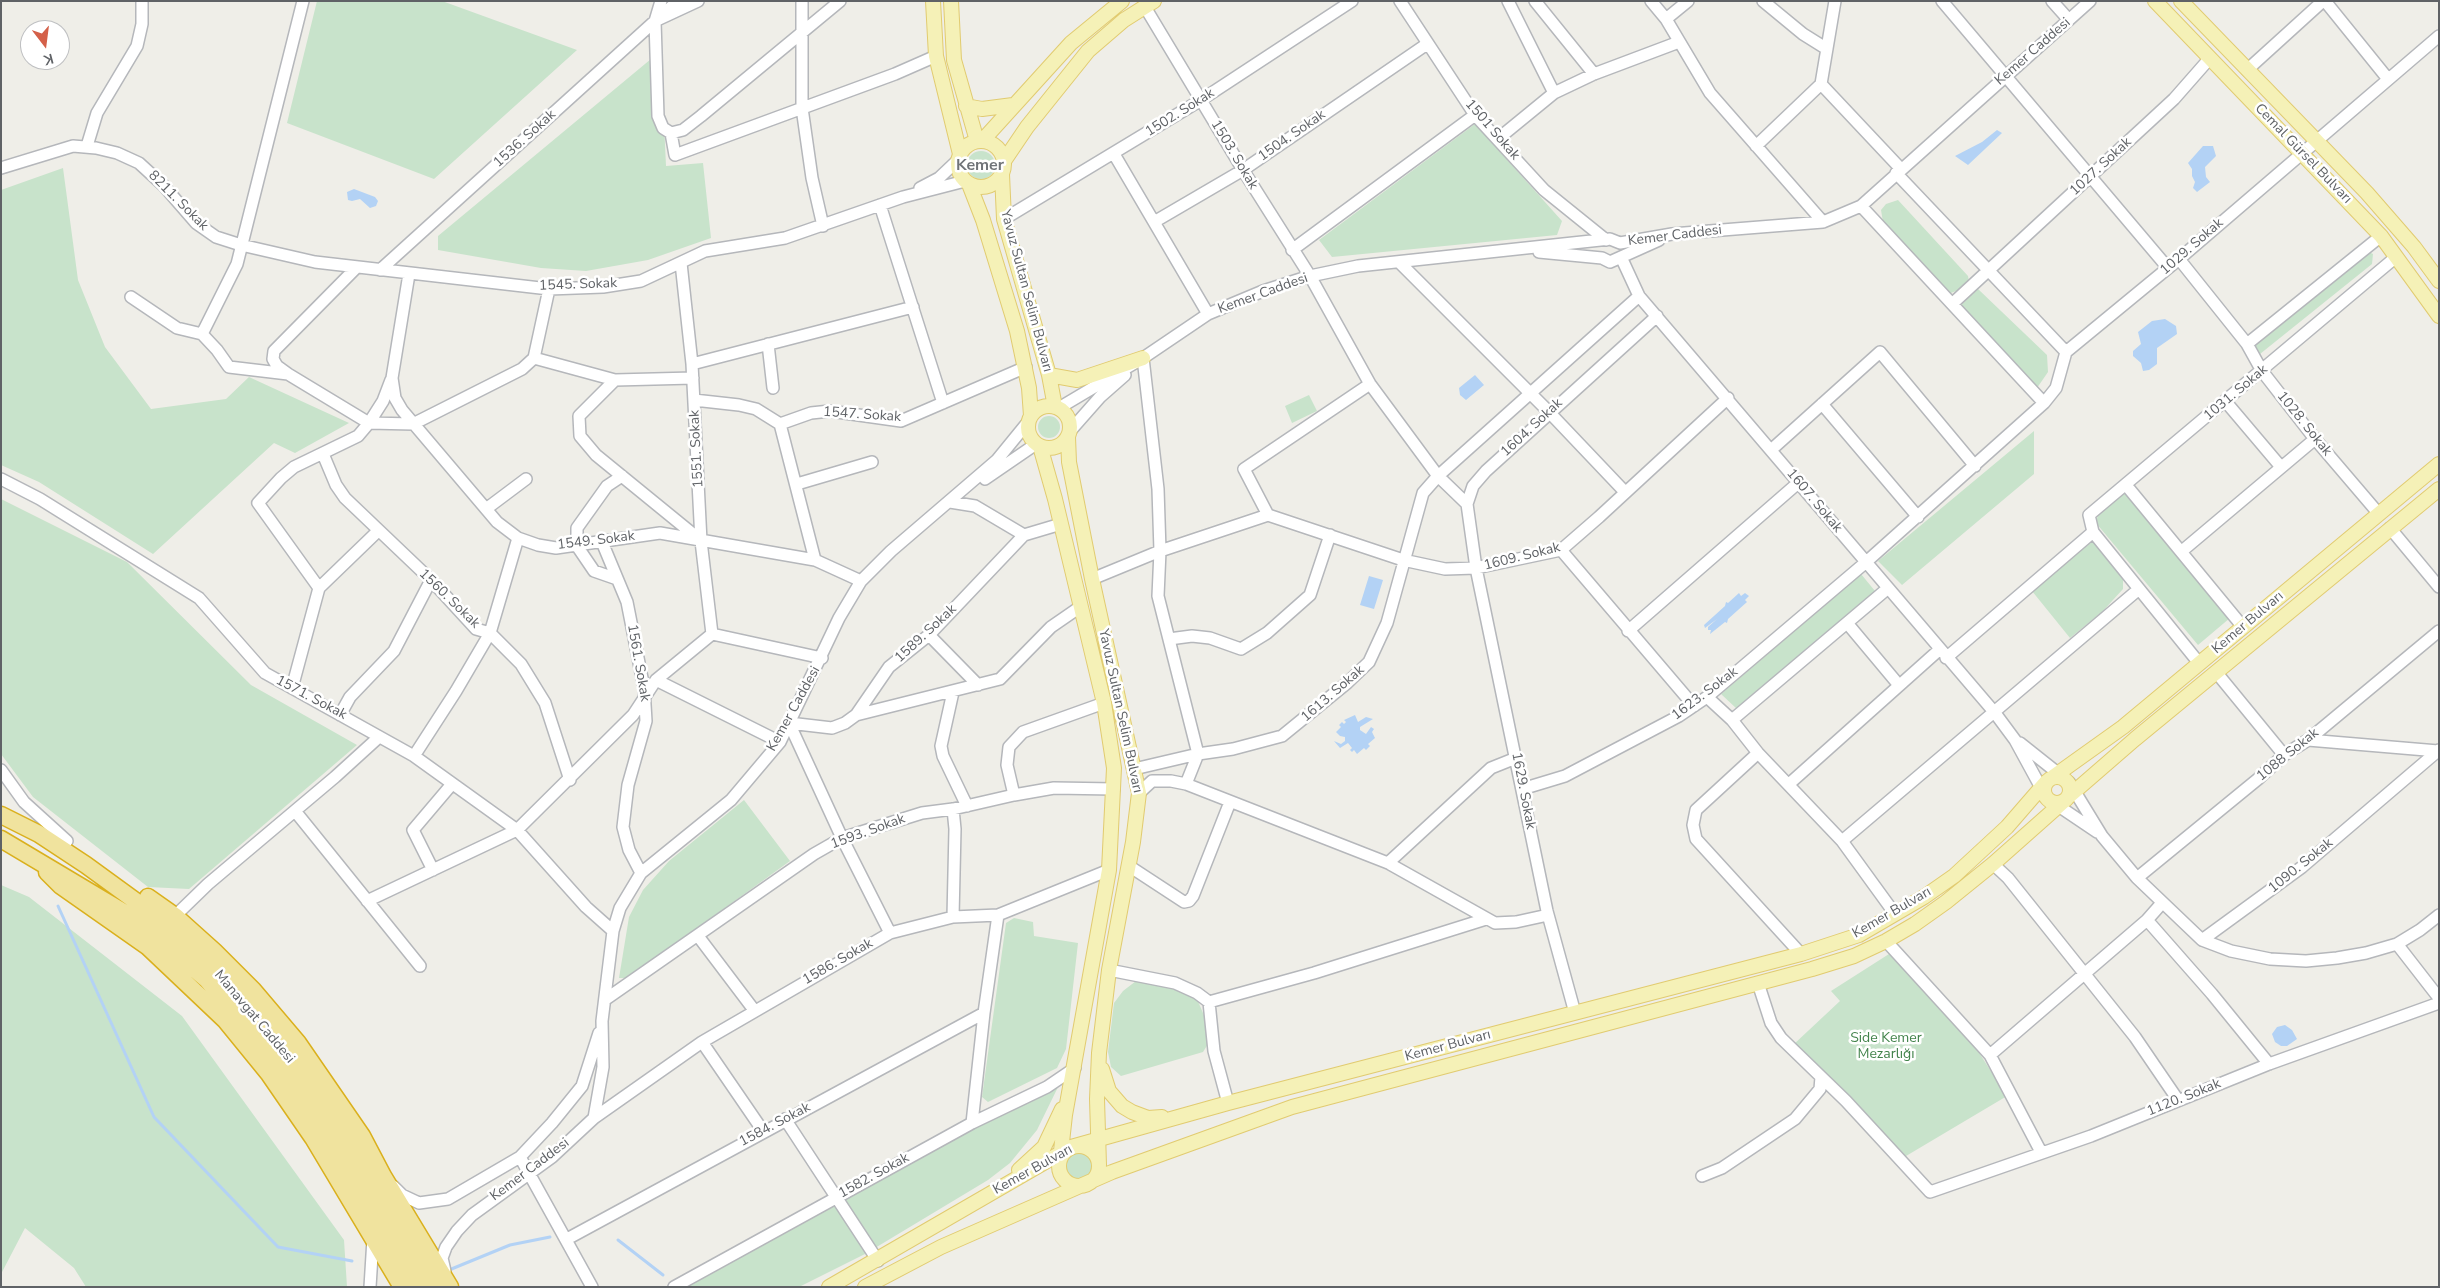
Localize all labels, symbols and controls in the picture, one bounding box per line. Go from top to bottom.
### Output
street label: Kemer Caddesi [1992,15,2074,89]
north arrow [20,20,70,70]
text: K [42,49,56,69]
street label: 1502. Sokak [1142,85,1218,141]
street label: 1501 Sokak [1461,96,1523,164]
street label: Cemal Gürsel Bulvarı [2251,101,2355,207]
street label: 1536. Sokak [490,107,560,171]
street label: 1504. Sokak [1255,107,1329,165]
street label: 1503. Sokak [1207,117,1261,193]
street label: 1027. Sokak [2067,134,2135,200]
district label: Kemer [956,156,1004,176]
street label: 8211. Sokak [144,167,212,235]
street label: Yavuz Sultan Selim Bulvarı [996,208,1056,374]
street label: 1029. Sokak [2157,215,2227,279]
street label: Kemer Caddesi [1627,222,1723,250]
street label: Kemer Caddesi [1216,270,1310,318]
street label: 1545. Sokak [539,275,617,295]
street label: 1031. Sokak [2201,361,2271,425]
street label: 1028. Sokak [2273,388,2335,460]
street label: 1604. Sokak [1498,395,1566,461]
street label: 1547. Sokak [822,404,902,426]
street label: 1551. Sokak [687,410,707,488]
street label: 1607. Sokak [1782,466,1846,536]
street label: 1549. Sokak [556,528,636,554]
street label: 1609. Sokak [1482,539,1562,575]
street label: 1560. Sokak [415,566,483,632]
street label: Kemer Bulvarı [2209,588,2287,658]
street label: 1589. Sokak [892,601,960,667]
street label: 1561. Sokak [623,623,653,703]
street label: Yavuz Sultan Selim Bulvarı [1094,627,1146,795]
street label: 1613. Sokak [1298,662,1368,726]
street label: Kemer Caddesi [764,664,824,754]
street label: 1623. Sokak [1669,664,1741,724]
street label: 1571. Sokak [273,672,349,724]
street label: 1088 Sokak [2254,725,2322,785]
street label: 1629. Sokak [1507,751,1539,831]
street label: 1593. Sokak [828,811,908,853]
street label: 1090. Sokak [2265,835,2337,897]
street label: Kemer Bulvarı [1850,884,1934,942]
street label: 1586. Sokak [800,935,876,989]
street label: Manavgat Caddesi [210,967,298,1067]
street label: Kemer Bulvarı [1403,1026,1493,1066]
park label: Side Kemer Mezarlığı [1850,1031,1922,1064]
street label: 1120. Sokak [2145,1076,2223,1120]
street label: 1584. Sokak [737,1099,813,1151]
street label: Kemer Caddesi [487,1135,573,1205]
street label: Kemer Bulvarı [990,1141,1076,1199]
street label: 1582. Sokak [836,1150,912,1202]

